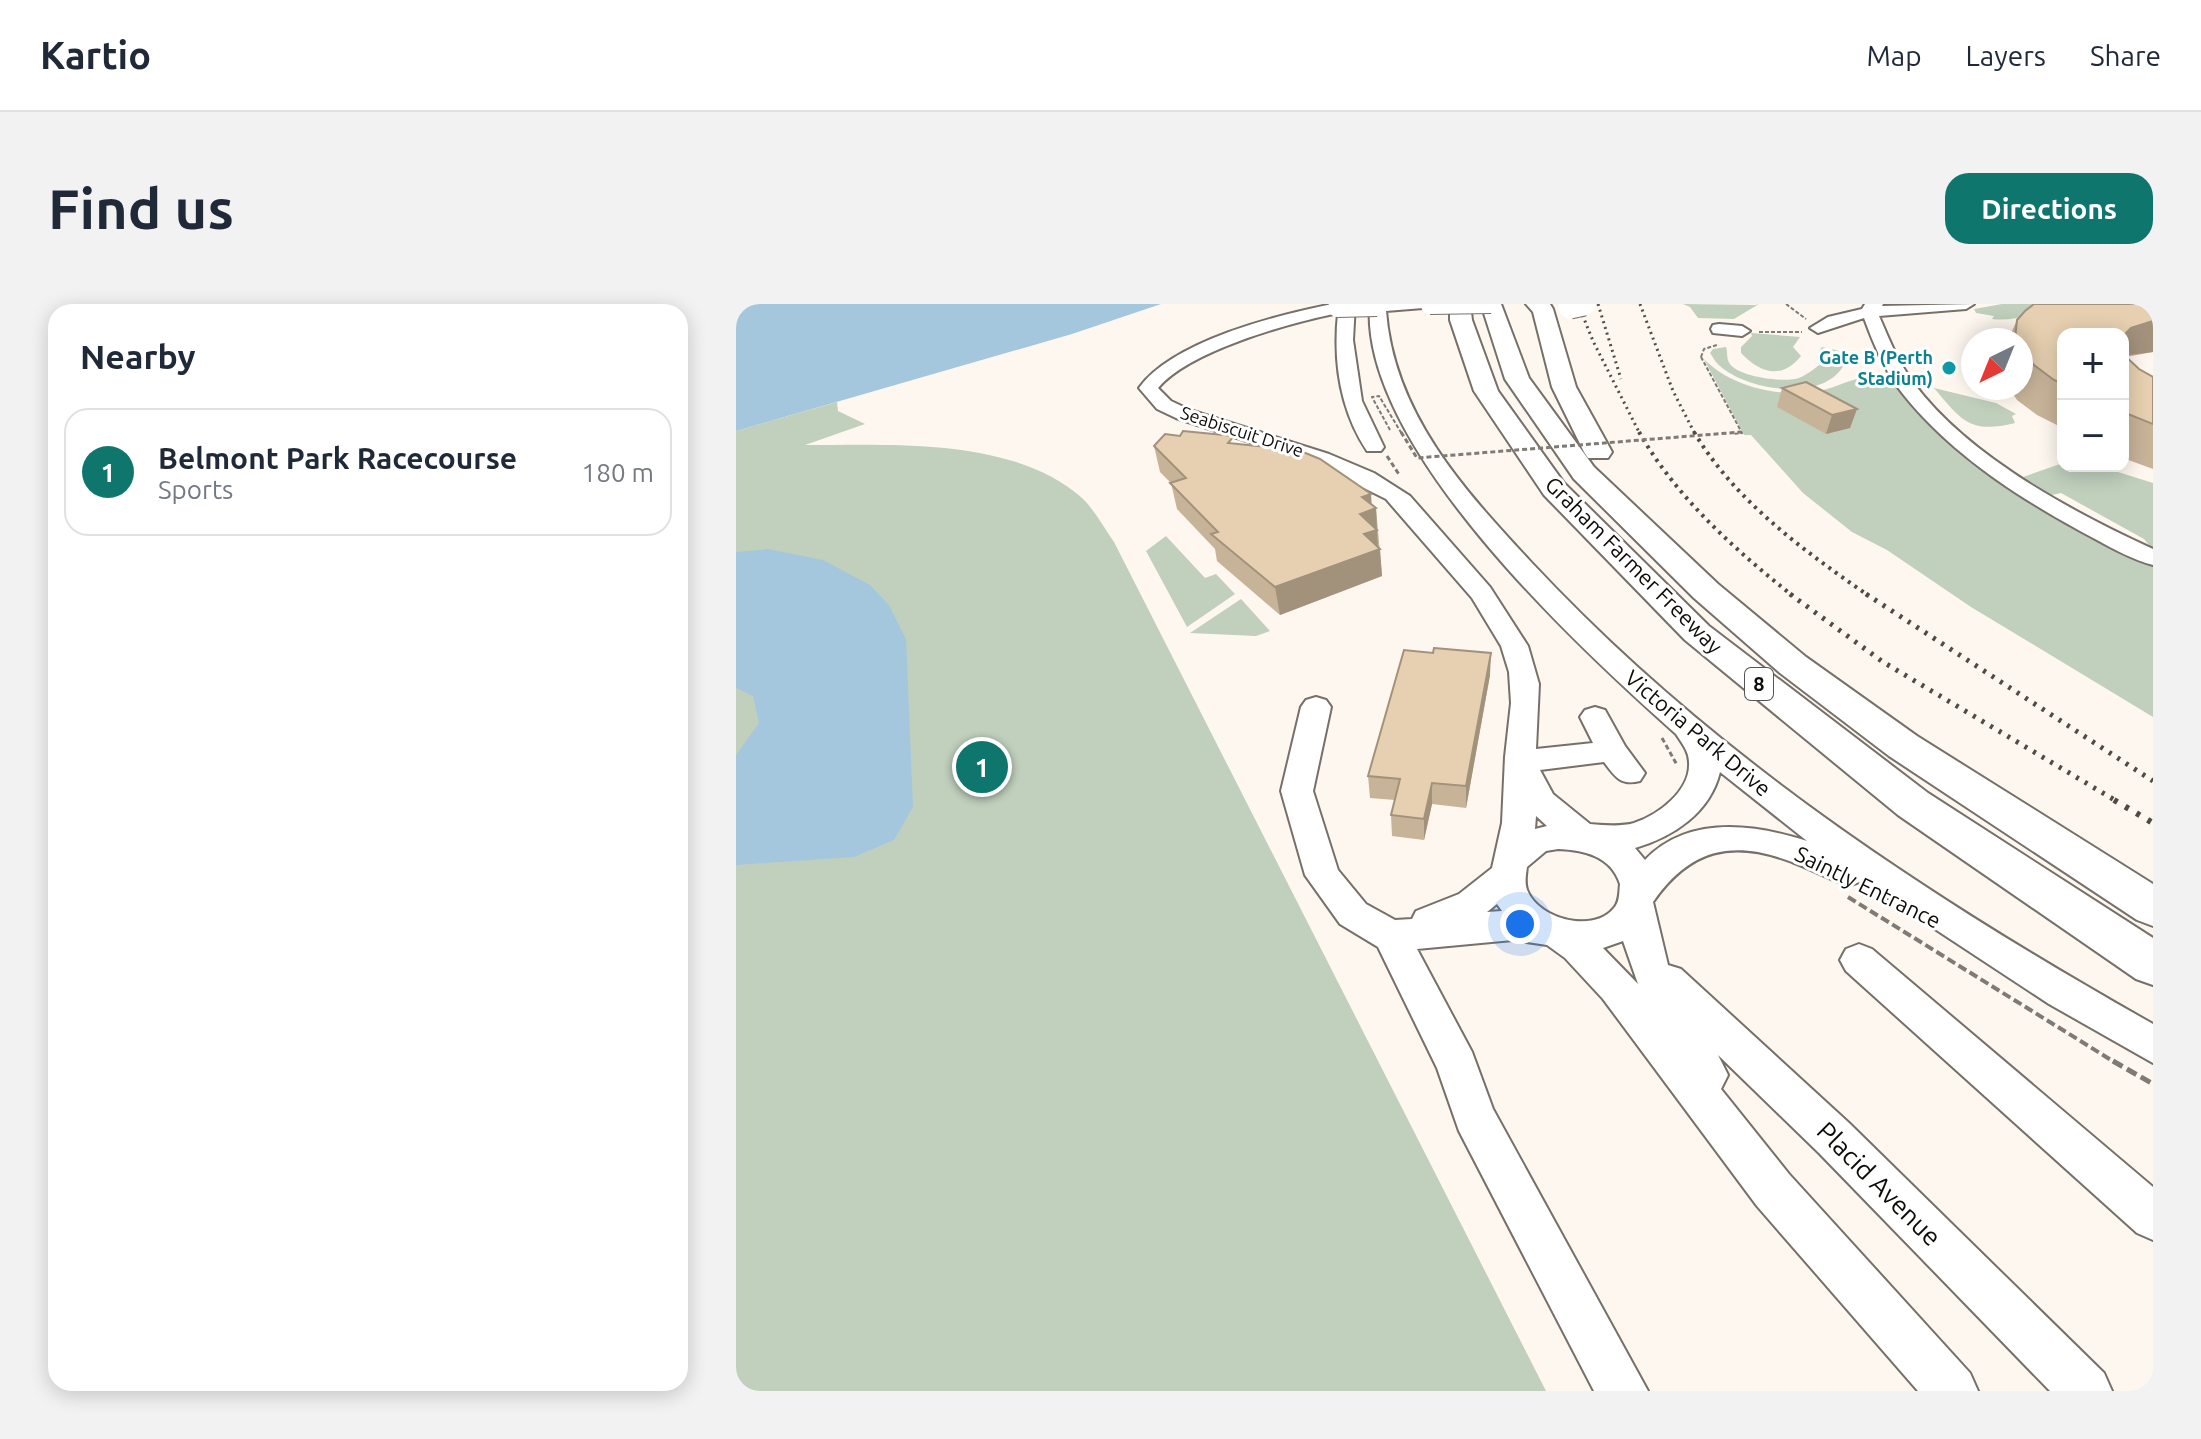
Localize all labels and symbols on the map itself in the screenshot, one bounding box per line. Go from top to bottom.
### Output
north arrow [1961,328,2033,400]
place label: Gate B (Perth Stadium) [1819,347,1933,389]
marker: Gate B (Perth Stadium) [1940,359,1958,377]
street label: Seabiscuit Drive [1178,402,1306,460]
street label: Graham Farmer Freeway [1541,471,1728,659]
street label: Victoria Park Drive [1620,664,1776,801]
road number: 8 [1745,668,1773,700]
pin: 1 [956,737,1008,797]
street label: Saintly Entrance [1791,840,1945,933]
your location [1500,904,1540,944]
street label: Placid Avenue [1811,1116,1947,1252]

